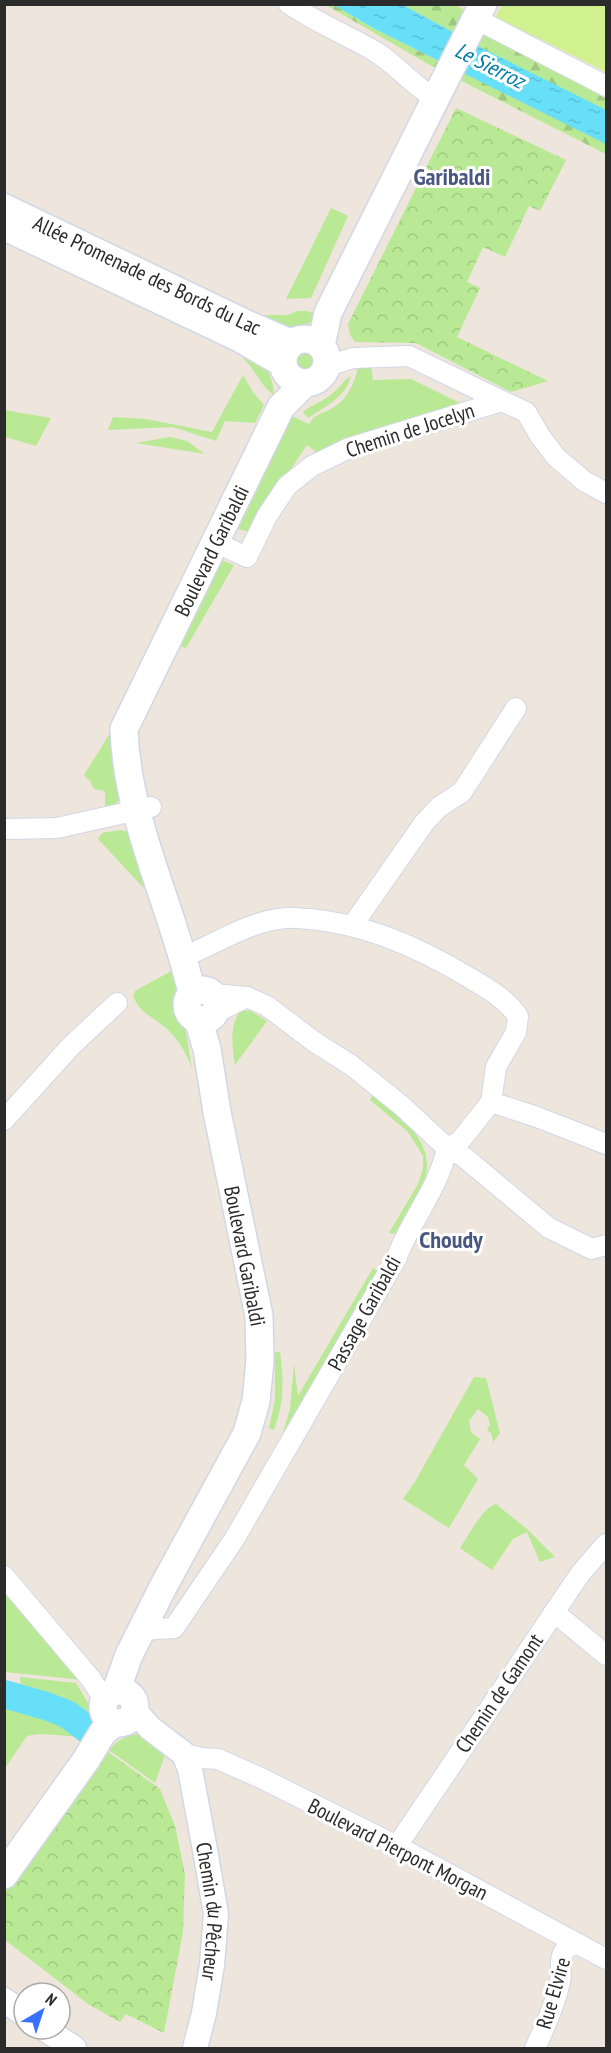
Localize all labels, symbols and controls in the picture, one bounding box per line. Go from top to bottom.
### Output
water label: Le Sierroz [450,36,531,95]
district label: Garibaldi [414,161,490,192]
street label: Allée Promenade des Bords du Lac [29,209,266,341]
street label: Chemin de Jocelyn [342,397,478,463]
street label: Boulevard Garibaldi [168,481,254,620]
street label: Boulevard Garibaldi [218,1184,272,1328]
district label: Choudy [419,1224,483,1255]
street label: Passage Garibaldi [321,1251,407,1375]
street label: Chemin de Gamont [449,1628,549,1758]
street label: Boulevard Pierpont Morgan [304,1792,492,1906]
street label: Chemin du Pêcheur [190,1840,230,1983]
street label: Rue Elvire [530,1954,576,2032]
north arrow [12,1981,72,2041]
text: N [42,1989,61,2010]

